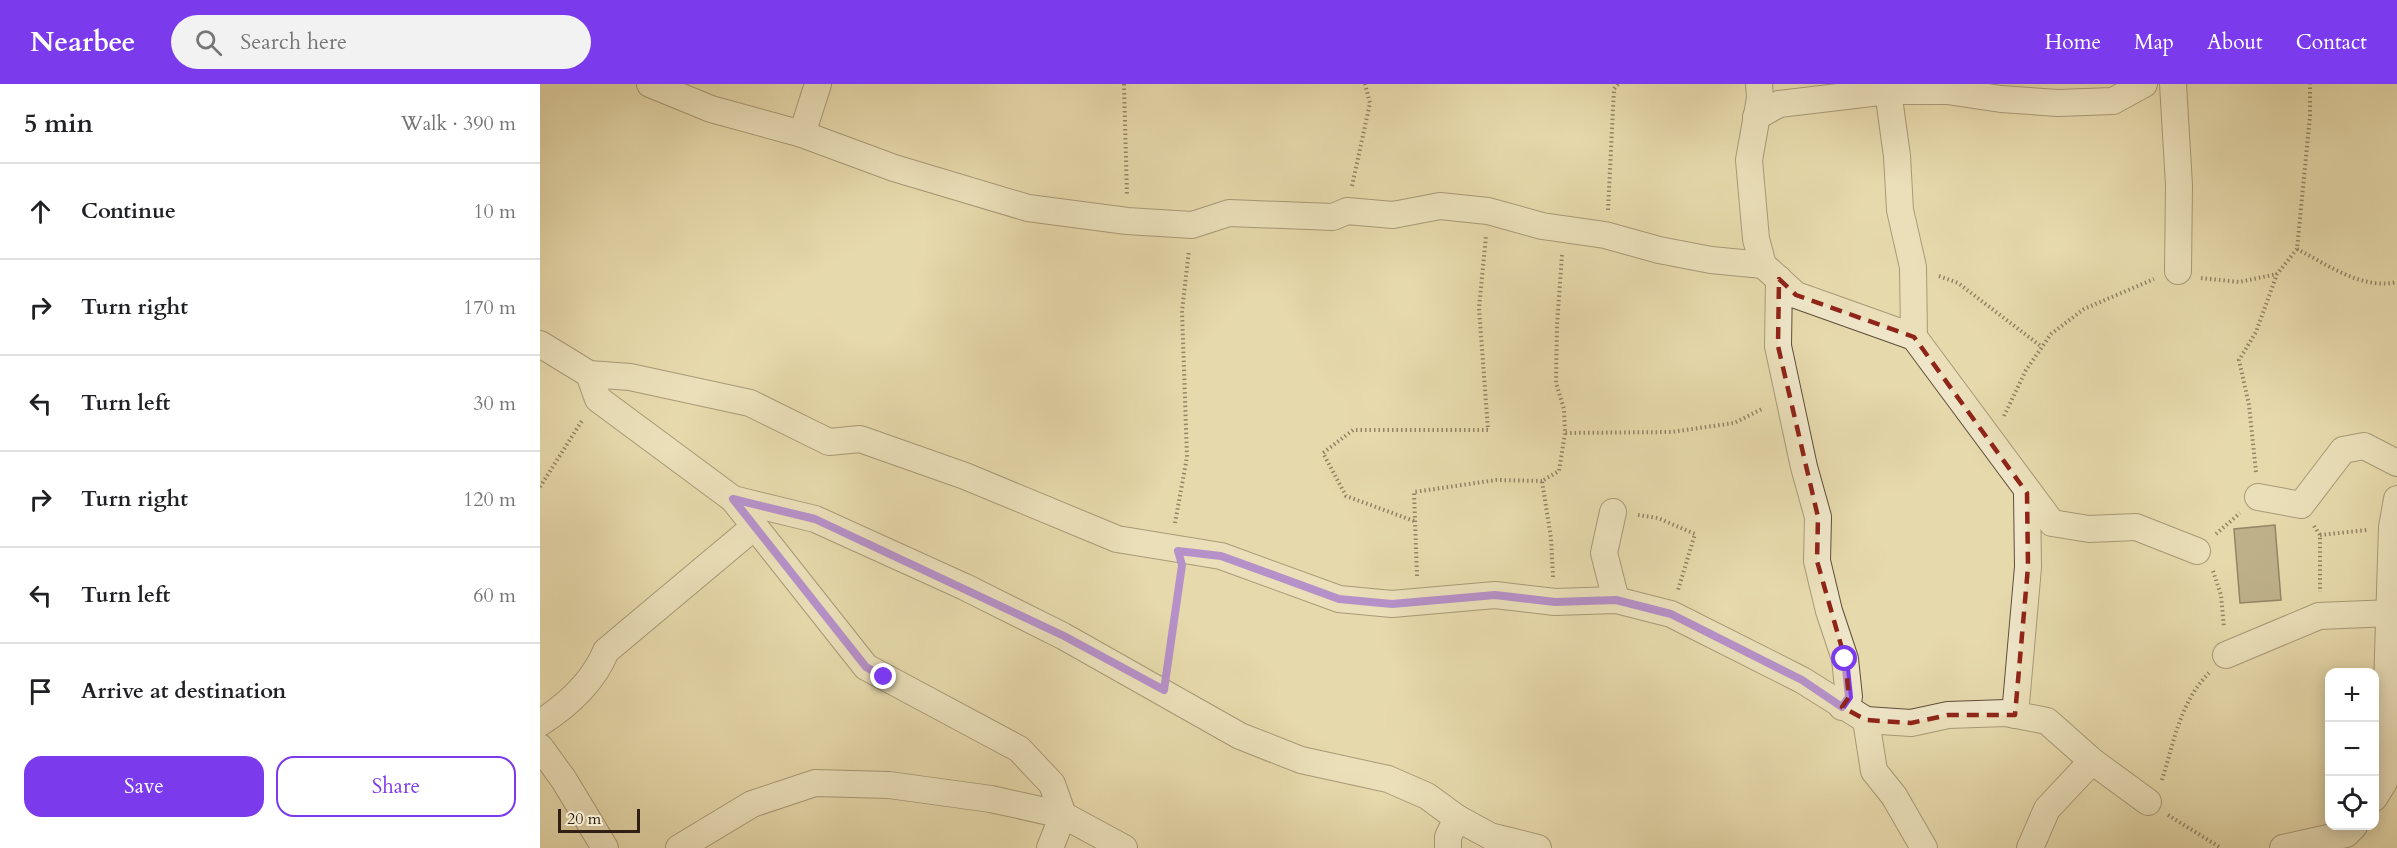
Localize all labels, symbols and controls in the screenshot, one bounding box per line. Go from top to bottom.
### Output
search box [171,15,591,69]
text: Nearbee [30,23,135,61]
icon: search [192,26,225,59]
text: Search here [240,27,347,57]
text: Home [2045,28,2101,57]
text: Map [2134,28,2174,57]
text: About [2207,28,2263,57]
text: Contact [2296,28,2367,57]
text: 5 min [24,106,93,141]
text: Walk · 390 m [401,110,516,137]
icon: ahead [24,195,57,228]
text: Continue [81,196,176,226]
text: 10 m [473,198,516,225]
icon: right [24,291,57,324]
text: Turn right [81,292,188,322]
text: 170 m [463,294,516,321]
icon: left [24,387,57,420]
text: Turn left [81,388,170,418]
text: 30 m [473,390,516,417]
icon: right [24,483,57,516]
text: Turn right [81,484,188,514]
text: 120 m [463,486,516,513]
icon: left [24,579,57,612]
text: Turn left [81,580,170,610]
text: 60 m [473,582,516,609]
route start [1831,645,1857,671]
route end [870,663,896,689]
map controls [2325,668,2379,830]
button: + [2325,668,2379,722]
icon: arrive [24,675,57,708]
text: Arrive at destination [81,676,286,706]
button: − [2325,722,2379,776]
button: Save [24,756,264,817]
button: Share [276,756,516,817]
button: locate [2325,776,2379,830]
scale bar [558,806,640,834]
text: 20 m [567,808,601,830]

